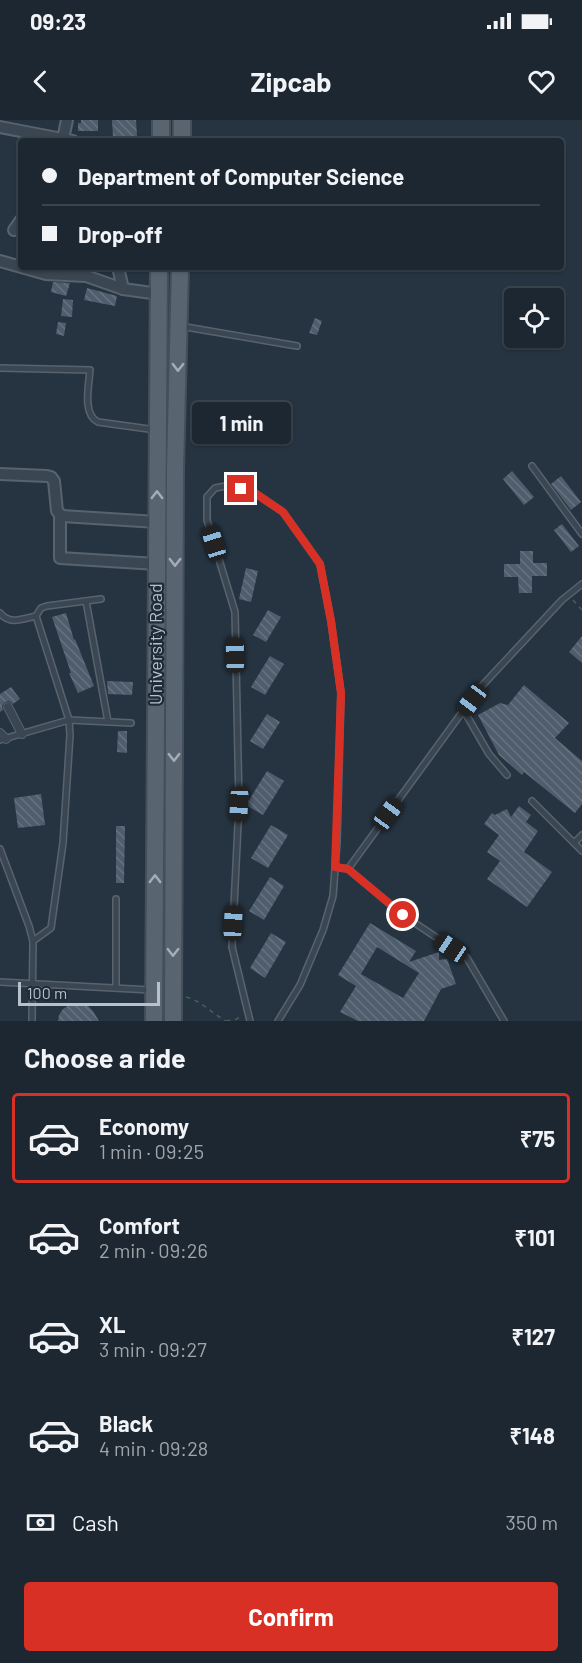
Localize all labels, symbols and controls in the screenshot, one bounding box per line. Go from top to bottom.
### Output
text: 09:23 [30,8,86,34]
icon: back [24,65,57,98]
text: Zipcab [250,65,332,97]
icon: heart [525,65,558,98]
text: Department of Computer Science [78,163,404,189]
text: Drop-off [78,221,162,247]
map controls [504,288,564,348]
button: locate [504,288,564,348]
one-way arrow [172,363,184,372]
callout: 1 min [192,402,290,444]
text: 1 min [220,411,263,435]
route end [227,475,254,502]
one-way arrow [151,490,163,499]
car [200,523,228,563]
one-way arrow [169,558,181,567]
street label: University Road [144,583,166,705]
car [226,637,244,673]
car [454,680,490,720]
one-way arrow [168,753,180,762]
car [229,786,249,822]
car [370,794,406,834]
one-way arrow [149,874,161,883]
route start [389,901,416,928]
car [223,905,243,941]
car [431,930,471,966]
one-way arrow [167,948,179,957]
scale bar [18,979,160,1007]
text: 100 m [27,983,67,1002]
text: Choose a ride [24,1041,186,1073]
icon: car [27,1111,81,1165]
text: Economy [99,1113,189,1139]
text: ₹75 [520,1125,555,1151]
text: 1 min · 09:25 [99,1139,204,1163]
icon: car [27,1210,81,1264]
text: Comfort [99,1212,180,1238]
text: ₹101 [515,1224,555,1250]
text: 2 min · 09:26 [99,1238,208,1262]
icon: car [27,1309,81,1363]
text: XL [99,1311,125,1337]
text: ₹127 [511,1323,555,1349]
text: 3 min · 09:27 [99,1337,207,1361]
icon: car [27,1408,81,1462]
text: Black [99,1410,153,1436]
text: ₹148 [509,1422,555,1448]
text: 4 min · 09:28 [99,1436,208,1460]
icon: cash [24,1506,57,1539]
text: Cash [72,1509,119,1535]
text: 350 m [506,1510,558,1534]
button: Confirm [24,1582,558,1651]

